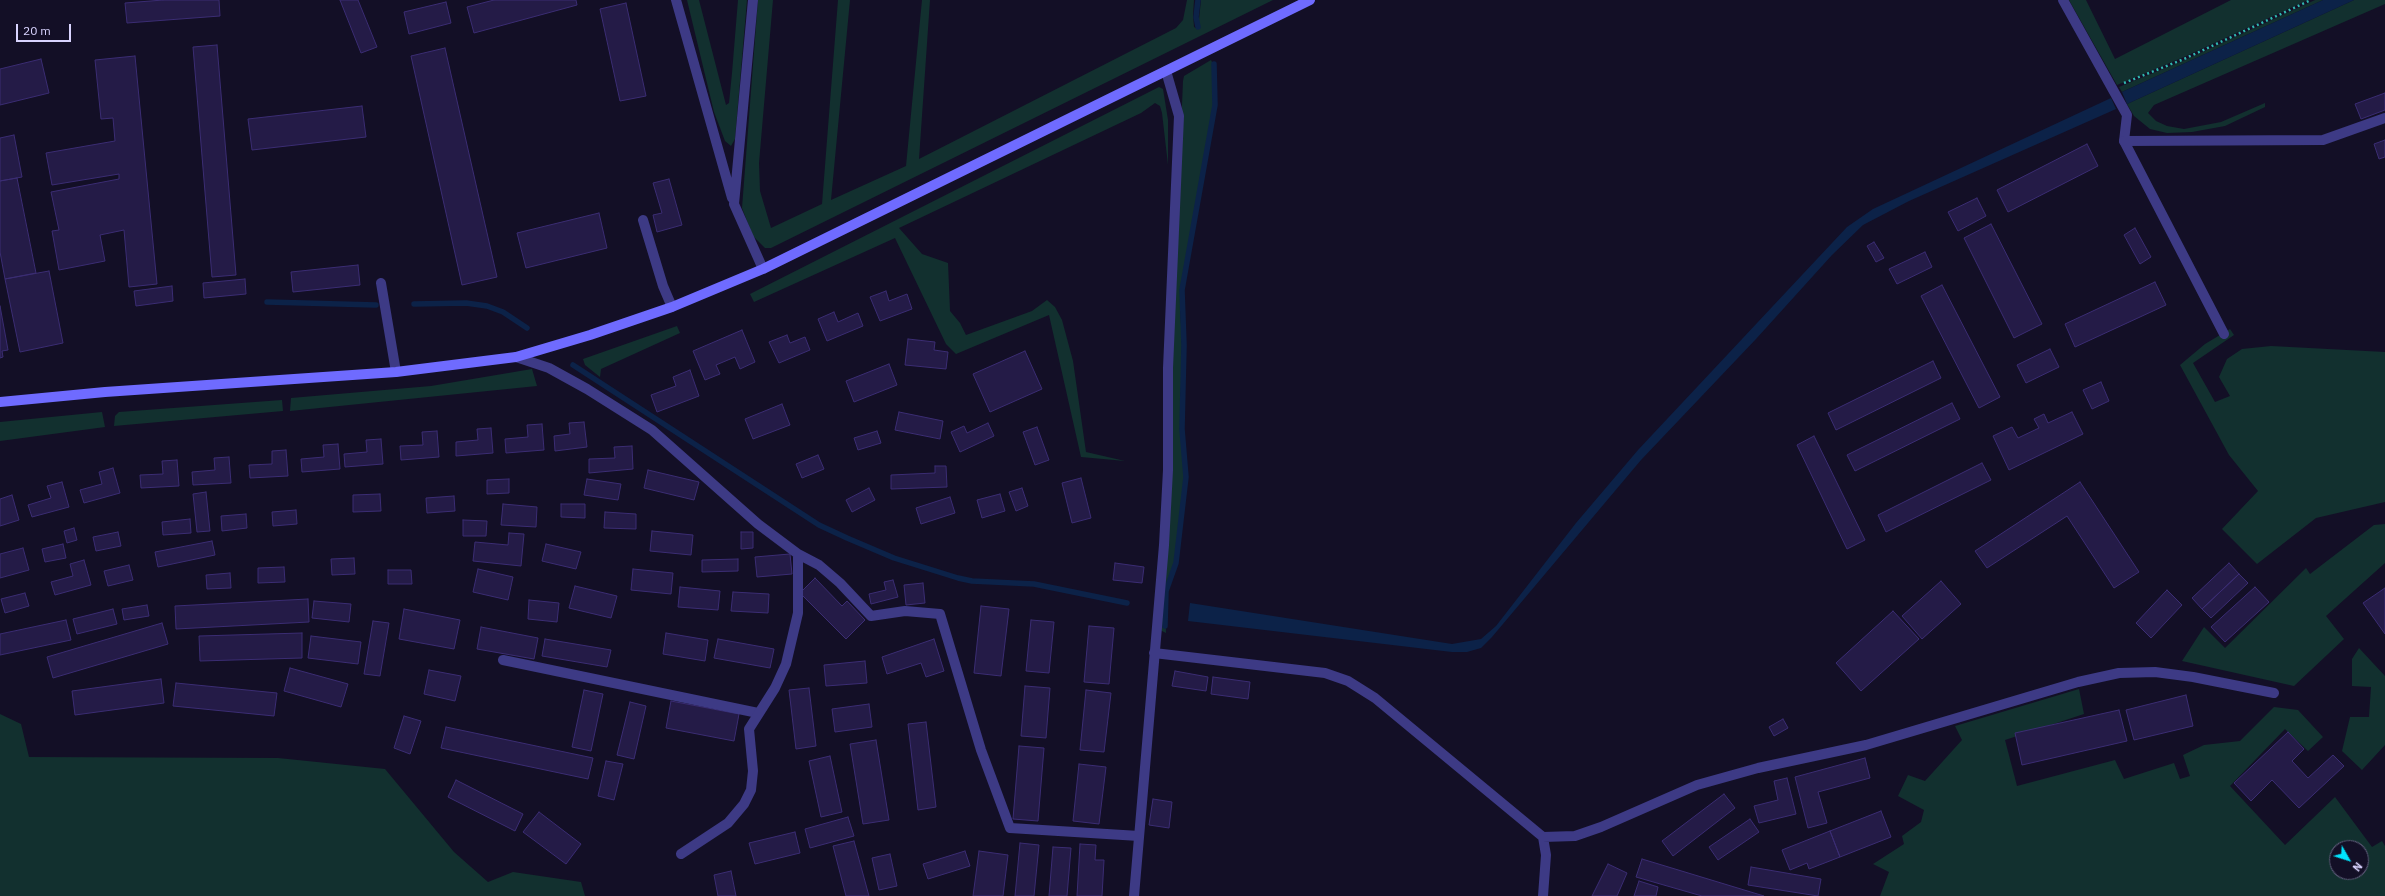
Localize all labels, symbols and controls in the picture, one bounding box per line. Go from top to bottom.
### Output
scale bar [18,16,73,42]
text: 20 m [23,23,51,38]
north arrow [2329,840,2369,880]
text: N [2350,859,2365,874]

